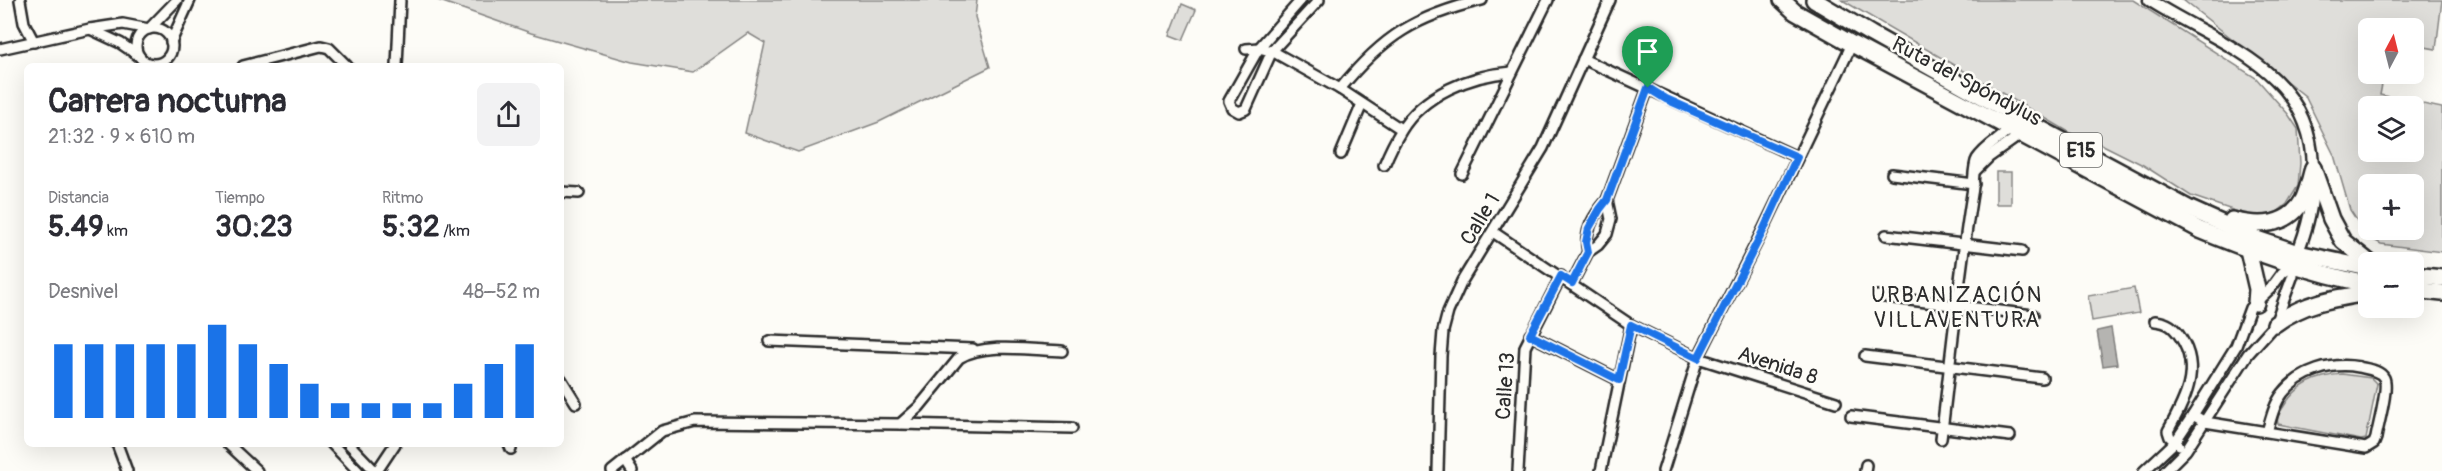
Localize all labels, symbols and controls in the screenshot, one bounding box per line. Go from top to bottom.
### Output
north arrow [2358,18,2424,84]
map controls [2358,18,2424,318]
pin [1622,26,1673,88]
street label: Ruta del Spóndylus [1887,31,2047,133]
icon: arrive [1631,35,1664,68]
text: Carrera nocturna [48,81,287,122]
button: share [477,83,540,146]
button: layers [2358,96,2424,162]
text: 21:32 · 9 × 610 m [48,124,195,149]
road number: E15 [2060,133,2102,167]
button: + [2358,174,2424,240]
text: Distancia [48,188,109,208]
text: Tiempo [215,188,265,208]
text: Ritmo [382,188,423,208]
street label: Calle 1 [1454,188,1506,250]
text: 5.49 [48,208,104,245]
text: 30:23 [215,208,293,245]
text: 5:32 [382,208,440,245]
text: km [104,221,128,241]
text: /km [440,221,470,241]
button: − [2358,252,2424,318]
text: Desnivel [48,279,118,304]
text: 48–52 m [462,279,540,304]
district label: URBANIZACIÓN VILLAVENTURA [1871,281,2043,334]
street label: Avenida 8 [1734,340,1821,391]
street label: Calle 13 [1490,351,1521,421]

